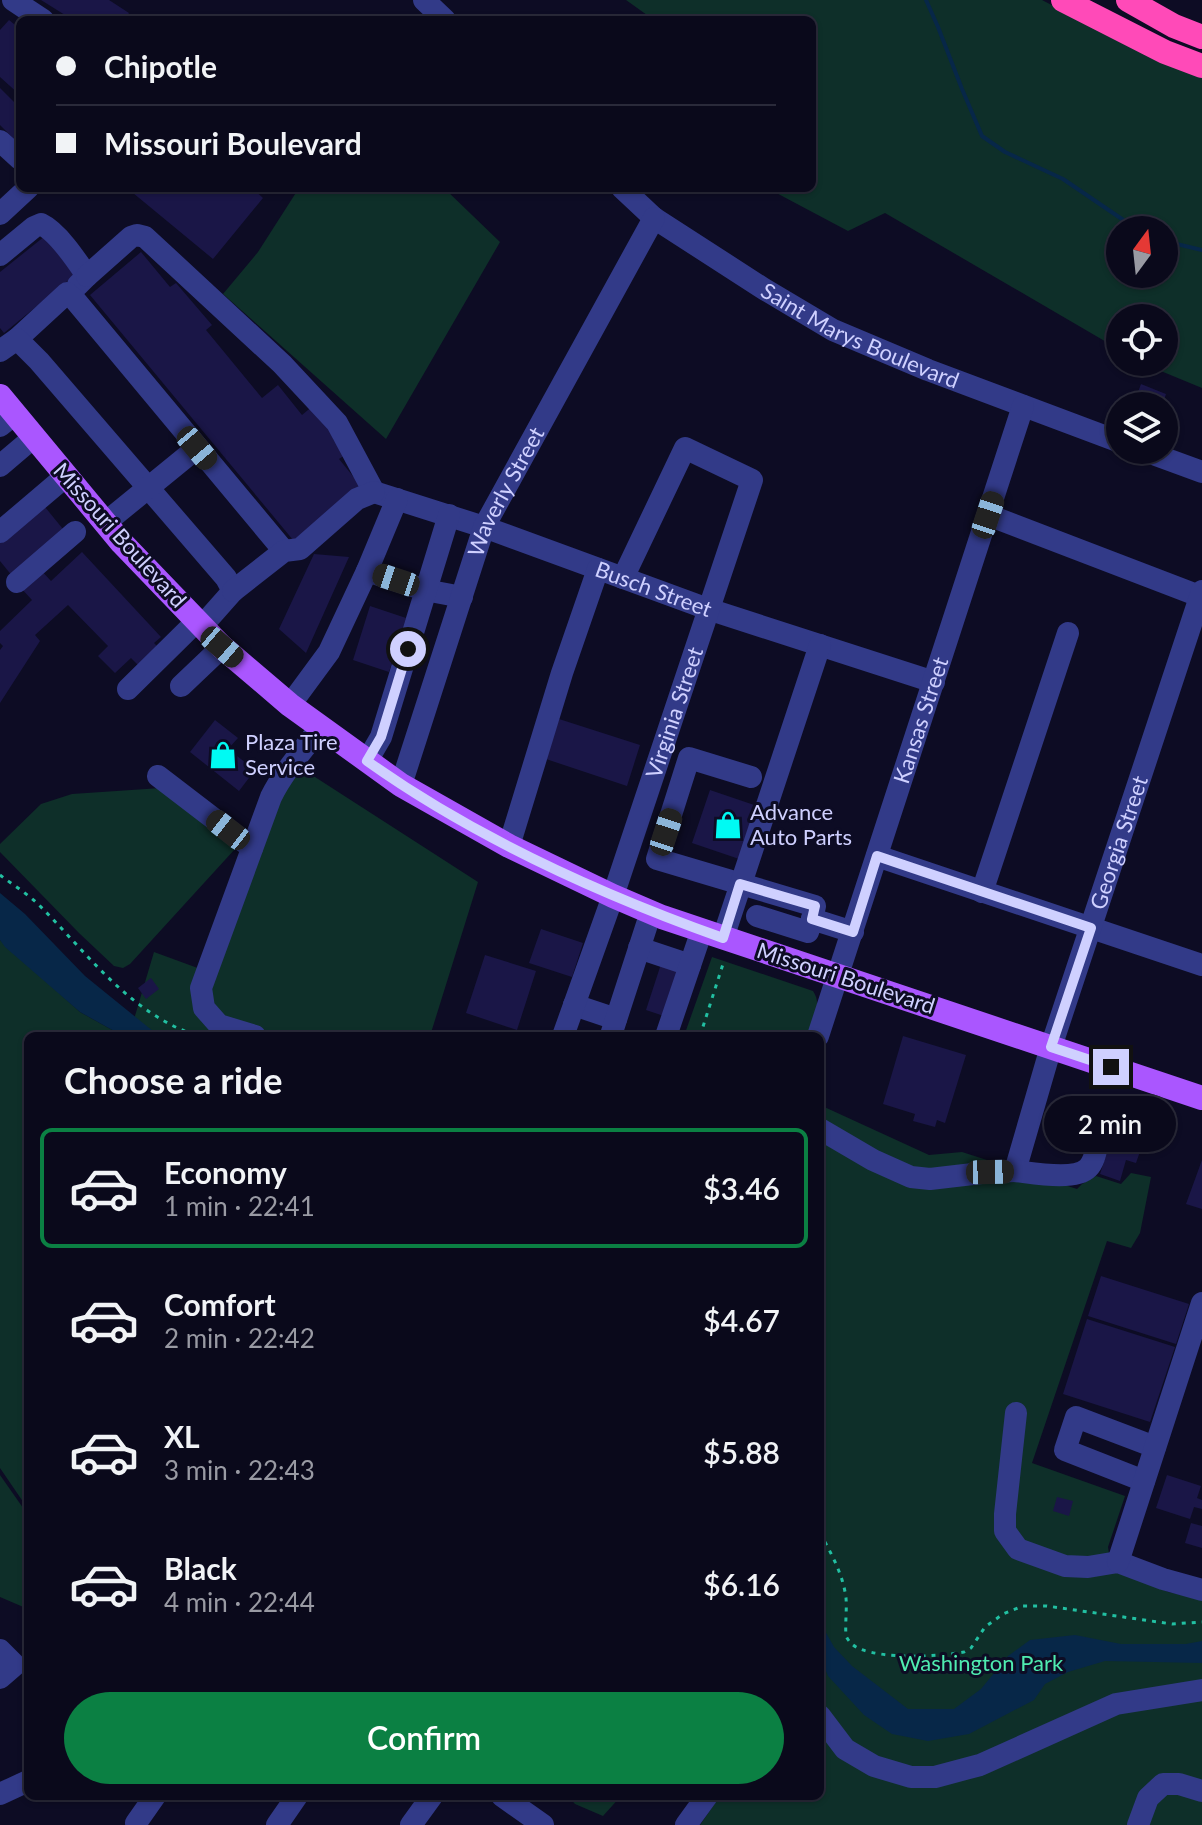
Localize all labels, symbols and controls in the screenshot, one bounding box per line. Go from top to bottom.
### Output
text: Chipotle [104,48,217,84]
text: Missouri Boulevard [104,125,362,161]
north arrow [1106,216,1178,288]
map controls [1106,216,1178,464]
street label: Saint Marys Boulevard [757,276,963,393]
button: locate [1106,304,1178,376]
button: layers [1106,392,1178,464]
car [172,422,222,474]
street label: Waverly Street [461,422,550,560]
street label: Missouri Boulevard [48,457,192,613]
car [969,488,1007,542]
street label: Busch Street [592,555,716,622]
car [369,561,423,599]
car [196,622,248,672]
route start [390,631,426,667]
street label: Virginia Street [639,643,708,782]
street label: Kansas Street [887,653,953,787]
place label: Plaza Tire Service [245,728,338,780]
shop icon: Plaza Tire Service [208,740,238,770]
street label: Georgia Street [1084,772,1153,913]
place label: Advance Auto Parts [750,798,852,850]
car [647,805,685,859]
car [202,806,254,854]
shop icon: Advance Auto Parts [713,810,743,840]
street label: Missouri Boulevard [754,936,939,1019]
route end [1093,1049,1129,1085]
text: Choose a ride [64,1058,283,1102]
callout: 2 min [1045,1095,1177,1151]
text: 2 min [1078,1108,1142,1140]
icon: car [68,1152,140,1224]
text: Economy [164,1154,287,1190]
car [966,1160,1014,1184]
text: $3.46 [703,1170,780,1206]
text: 1 min · 22:41 [164,1190,315,1222]
icon: car [68,1284,140,1356]
text: Comfort [164,1286,276,1322]
text: $4.67 [703,1302,780,1338]
text: 2 min · 22:42 [164,1322,315,1354]
icon: car [68,1416,140,1488]
text: XL [164,1418,200,1454]
text: $5.88 [703,1434,780,1470]
text: 3 min · 22:43 [164,1454,315,1486]
icon: car [68,1548,140,1620]
text: Black [164,1550,237,1586]
text: $6.16 [703,1566,780,1602]
text: 4 min · 22:44 [164,1586,315,1618]
park label: Washington Park [899,1649,1064,1676]
button: Confirm [64,1692,784,1784]

